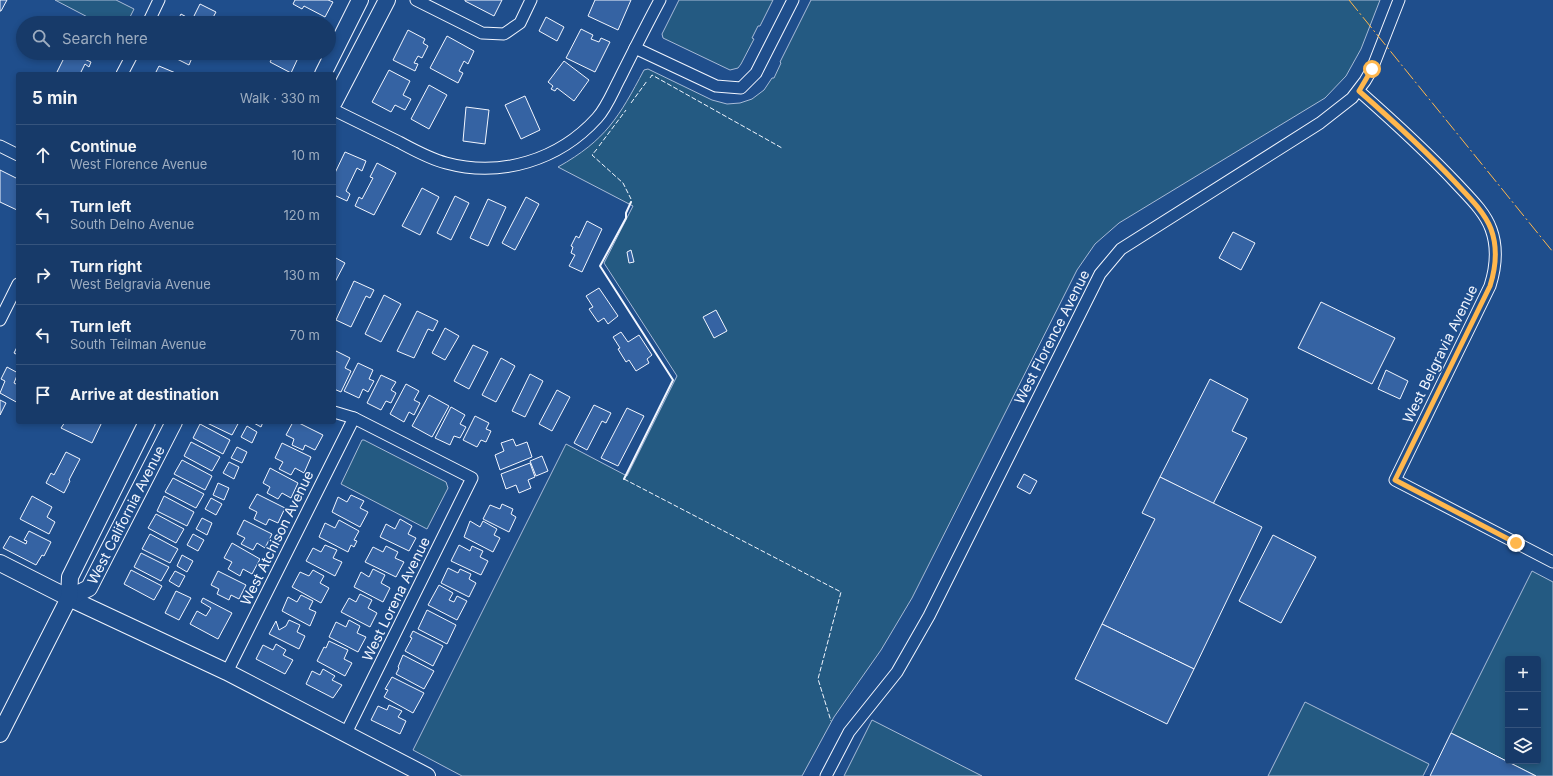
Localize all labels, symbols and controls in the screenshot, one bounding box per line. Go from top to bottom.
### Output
search box [16,16,336,60]
icon: search [30,27,52,49]
text: Search here [62,29,148,48]
route start [1363,60,1381,78]
text: 5 min [32,88,78,108]
text: Walk · 330 m [240,90,320,106]
text: Continue [70,137,137,156]
icon: ahead [32,144,54,166]
text: 10 m [291,147,320,163]
text: West Florence Avenue [70,156,207,172]
text: Turn left [70,197,131,216]
icon: left [32,204,54,226]
text: 120 m [284,207,320,223]
text: South Delno Avenue [70,216,194,232]
text: Turn right [70,257,142,276]
icon: right [32,264,54,286]
text: 130 m [283,267,320,283]
street label: West Florence Avenue [1010,267,1093,407]
text: West Belgravia Avenue [70,276,211,292]
street label: West Belgravia Avenue [1399,282,1480,426]
text: Turn left [70,317,131,336]
icon: left [32,324,54,346]
text: 70 m [290,327,320,343]
text: South Teilman Avenue [70,336,206,352]
icon: arrive [32,384,54,406]
text: Arrive at destination [70,385,219,404]
street label: West California Avenue [83,443,168,587]
street label: West Atchison Avenue [237,468,317,608]
street label: West Lorena Avenue [358,534,433,664]
route end [1507,534,1525,552]
map controls [1505,656,1541,764]
button: + [1505,656,1541,692]
button: − [1505,692,1541,728]
button: layers [1505,728,1541,764]

